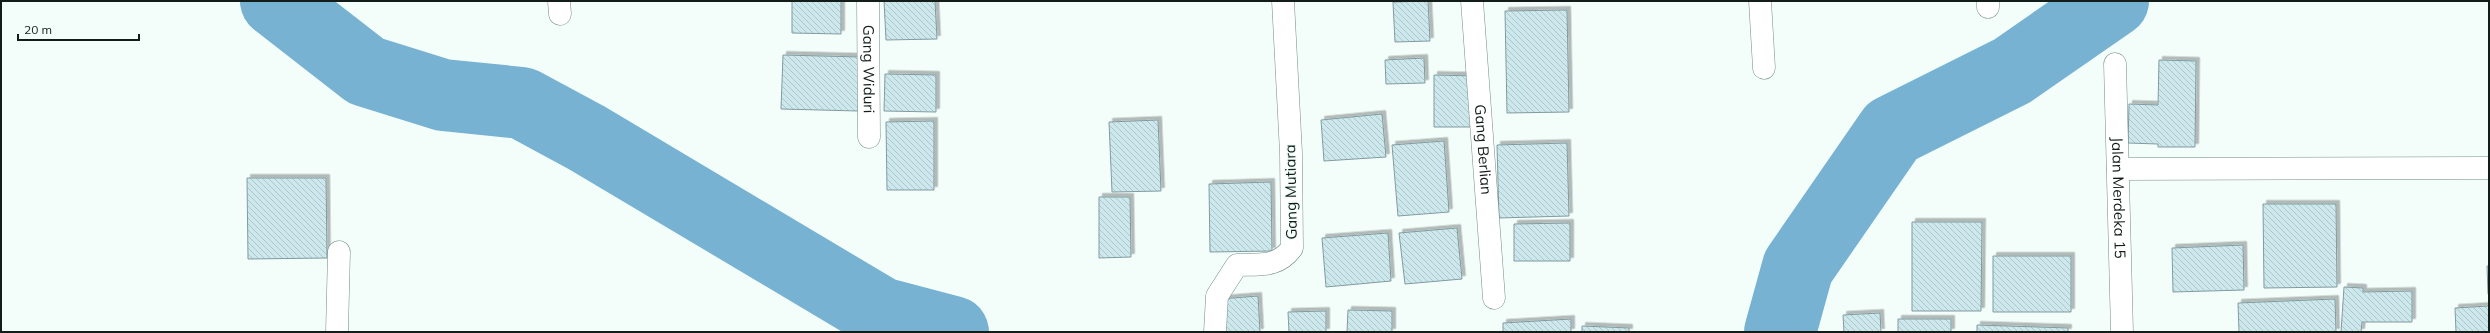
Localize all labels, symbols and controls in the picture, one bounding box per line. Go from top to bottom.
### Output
scale bar [18,16,139,42]
text: 20 m [24,22,52,37]
street label: Gang Widuri [859,25,879,113]
street label: Gang Berlian [1471,104,1496,195]
street label: Jalan Merdeka 15 [2108,137,2130,259]
street label: Gang Mutiara [1280,144,1301,240]

